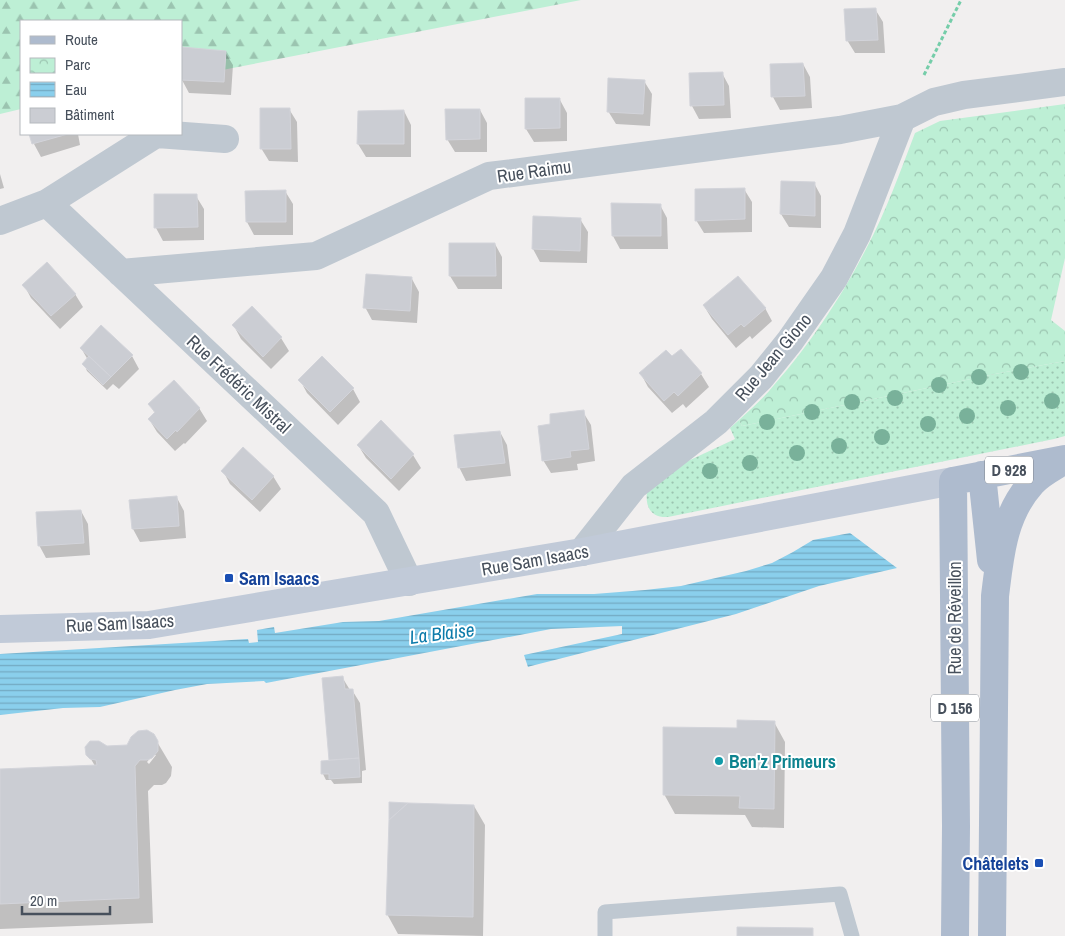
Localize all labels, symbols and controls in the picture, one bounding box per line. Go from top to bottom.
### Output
legend [20,20,182,135]
text: Route [65,29,98,50]
text: Parc [65,54,90,75]
text: Eau [65,79,87,100]
text: Bâtiment [65,104,115,125]
street label: Rue Raimu [495,153,573,189]
street label: Rue Jean Giono [729,308,817,406]
street label: Rue Frédéric Mistral [181,329,297,439]
road number: D 928 [985,456,1033,484]
street label: Rue Sam Isaacs [480,538,590,582]
street label: Rue de Réveillon [942,561,967,675]
place label: Sam Isaacs [239,566,319,591]
marker: Sam Isaacs [223,572,235,584]
street label: Rue Sam Isaacs [65,608,175,638]
water label: La Blaise [408,616,476,650]
road number: D 156 [931,694,979,721]
place label: Ben'z Primeurs [729,749,836,774]
marker: Ben'z Primeurs [713,755,725,767]
place label: Châtelets [963,851,1029,876]
marker: Châtelets [1033,857,1045,869]
scale bar [22,884,110,916]
text: 20 m [30,890,57,911]

